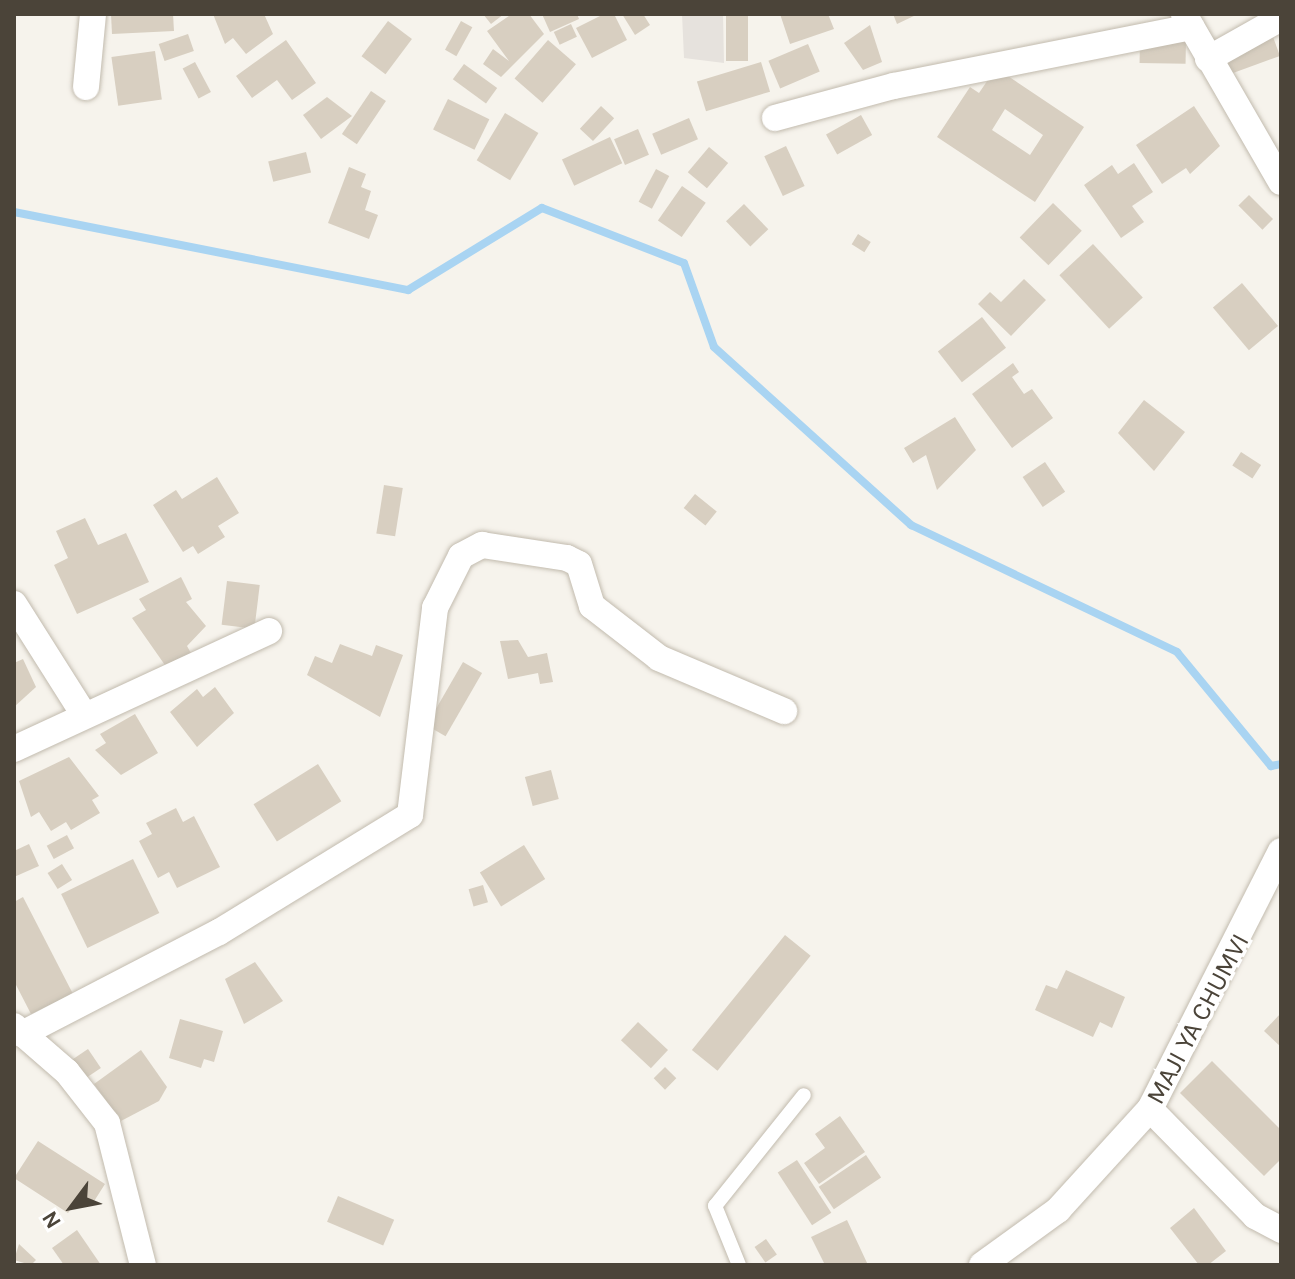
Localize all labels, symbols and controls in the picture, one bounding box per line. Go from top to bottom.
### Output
street label: MAJI YA CHUMVI [1140,928,1256,1110]
north arrow [32,1167,112,1247]
text: N [36,1206,67,1233]

